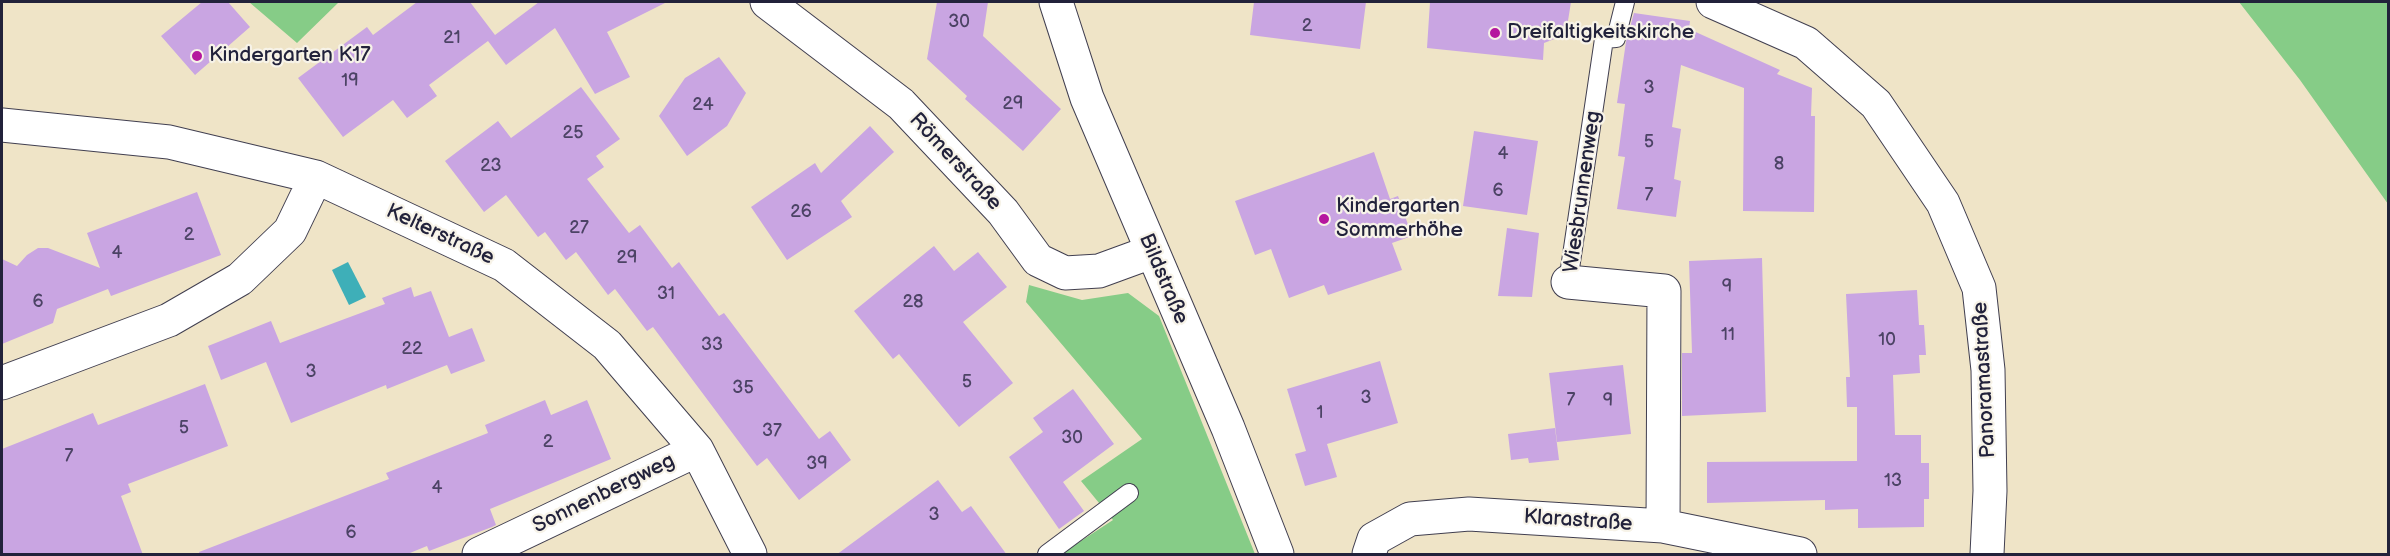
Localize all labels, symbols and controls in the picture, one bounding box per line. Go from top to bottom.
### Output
house number: 30 [948,11,970,33]
house number: 2 [1302,15,1312,37]
place label: Dreifaltigkeitskirche [1507,20,1694,46]
marker: Dreifaltigkeitskirche [1488,26,1502,40]
house number: 21 [443,27,461,49]
place label: Kindergarten K17 [209,43,371,69]
marker: Kindergarten K17 [190,49,204,63]
house number: 19 [341,70,359,92]
house number: 3 [1643,77,1655,99]
house number: 29 [1002,93,1024,115]
house number: 24 [692,94,714,116]
street label: Römerstraße [903,108,1007,216]
street label: Wiesbrunnenweg [1559,109,1607,275]
house number: 25 [563,122,583,144]
house number: 5 [1644,131,1654,153]
house number: 4 [1498,143,1508,165]
house number: 8 [1774,153,1784,175]
house number: 23 [480,155,502,177]
house number: 6 [1493,180,1503,202]
house number: 7 [1645,184,1653,206]
place label: Kindergarten Sommerhöhe [1336,194,1463,244]
street label: Kelterstraße [382,199,498,271]
house number: 26 [790,201,812,223]
marker: Kindergarten Sommerhöhe [1317,212,1331,226]
house number: 27 [569,217,589,239]
house number: 2 [184,224,194,246]
street label: Bildstraße [1133,230,1193,328]
house number: 4 [112,242,122,264]
house number: 29 [616,247,638,269]
house number: 9 [1722,276,1732,298]
house number: 31 [657,283,675,305]
house number: 6 [33,291,43,313]
house number: 28 [902,291,924,313]
street label: Panoramastraße [1968,301,2002,459]
house number: 11 [1721,324,1735,346]
house number: 10 [1878,329,1896,351]
house number: 33 [701,334,723,356]
house number: 22 [401,338,423,360]
house number: 3 [305,361,317,383]
house number: 5 [962,371,972,393]
house number: 35 [732,377,754,399]
house number: 3 [1360,387,1372,409]
house number: 7 [1567,389,1575,411]
house number: 9 [1603,390,1613,412]
house number: 1 [1317,402,1323,424]
house number: 5 [179,417,189,439]
house number: 37 [762,420,782,442]
house number: 30 [1061,427,1083,449]
house number: 2 [543,431,553,453]
house number: 7 [65,445,73,467]
street label: Sonnenbergweg [529,449,679,539]
house number: 39 [806,453,828,475]
house number: 13 [1884,470,1902,492]
house number: 4 [432,477,442,499]
house number: 3 [928,504,940,526]
street label: Klarastraße [1523,505,1633,537]
house number: 6 [346,522,356,544]

